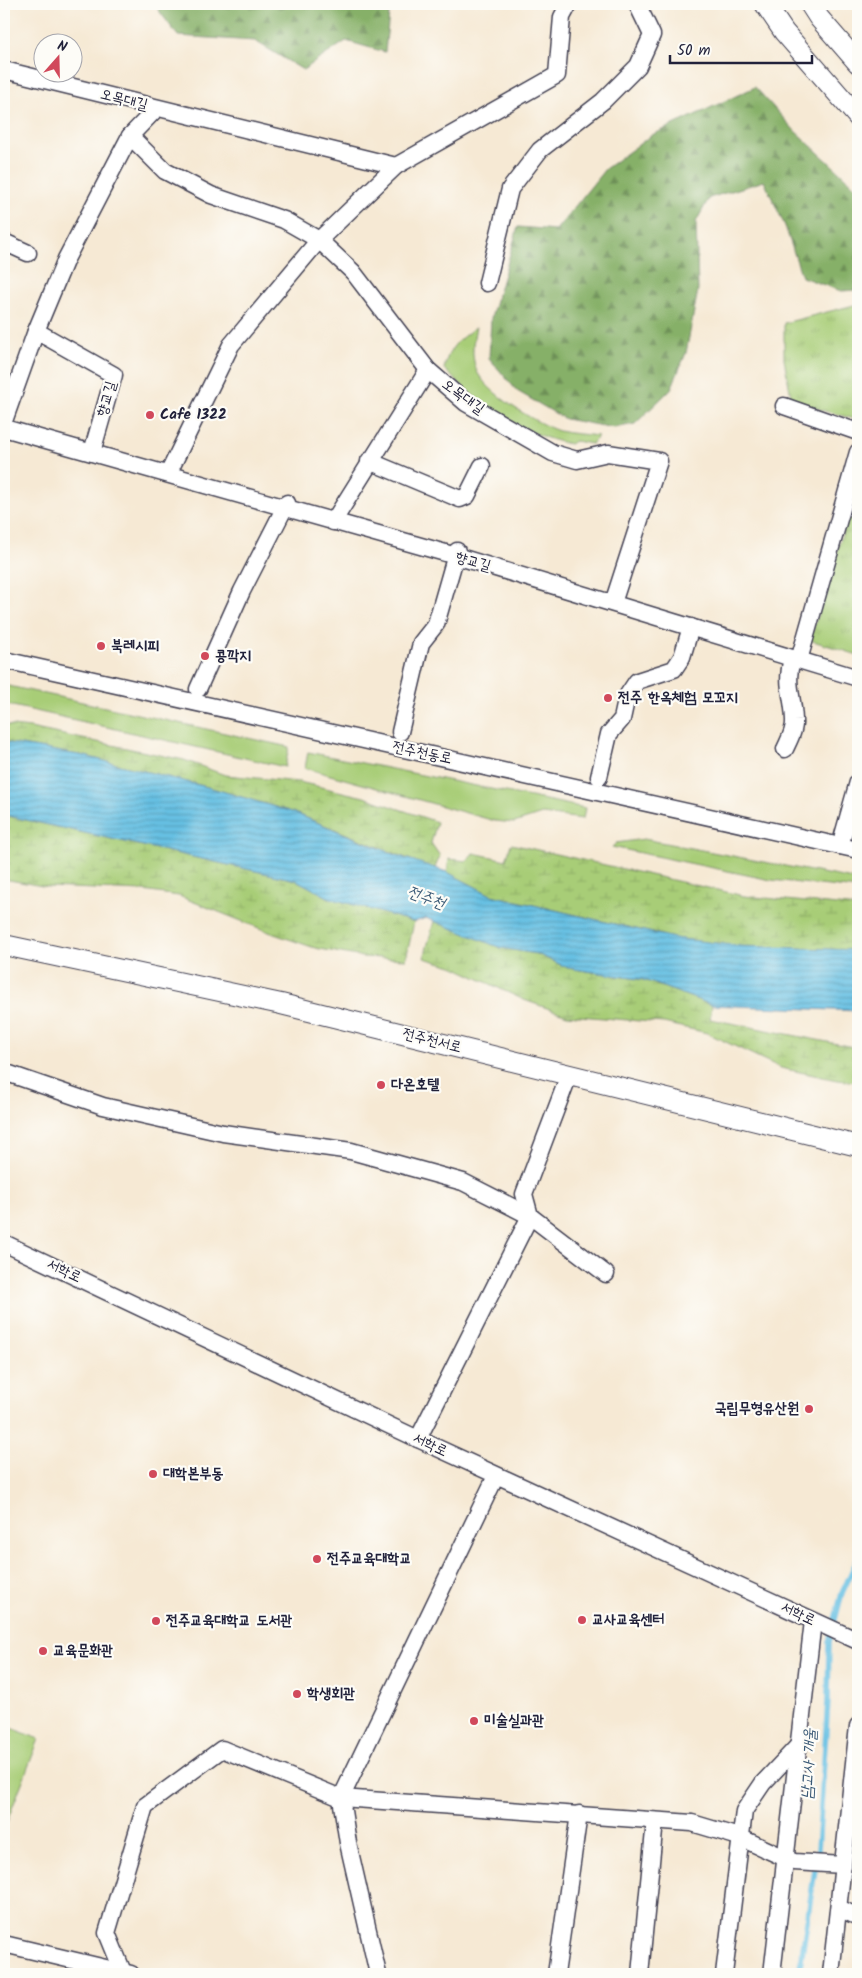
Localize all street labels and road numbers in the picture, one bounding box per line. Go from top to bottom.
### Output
street label: 오목대길 [98,83,150,117]
street label: 오목대길 [436,373,490,421]
street label: 향교길 [90,378,124,420]
street label: 향교길 [452,545,494,579]
street label: 전주천동로 [390,735,454,771]
street label: 전주천서로 [400,1022,464,1060]
street label: 서학로 [43,1252,85,1290]
street label: 서학로 [409,1426,451,1464]
street label: 서학로 [777,1595,819,1633]

